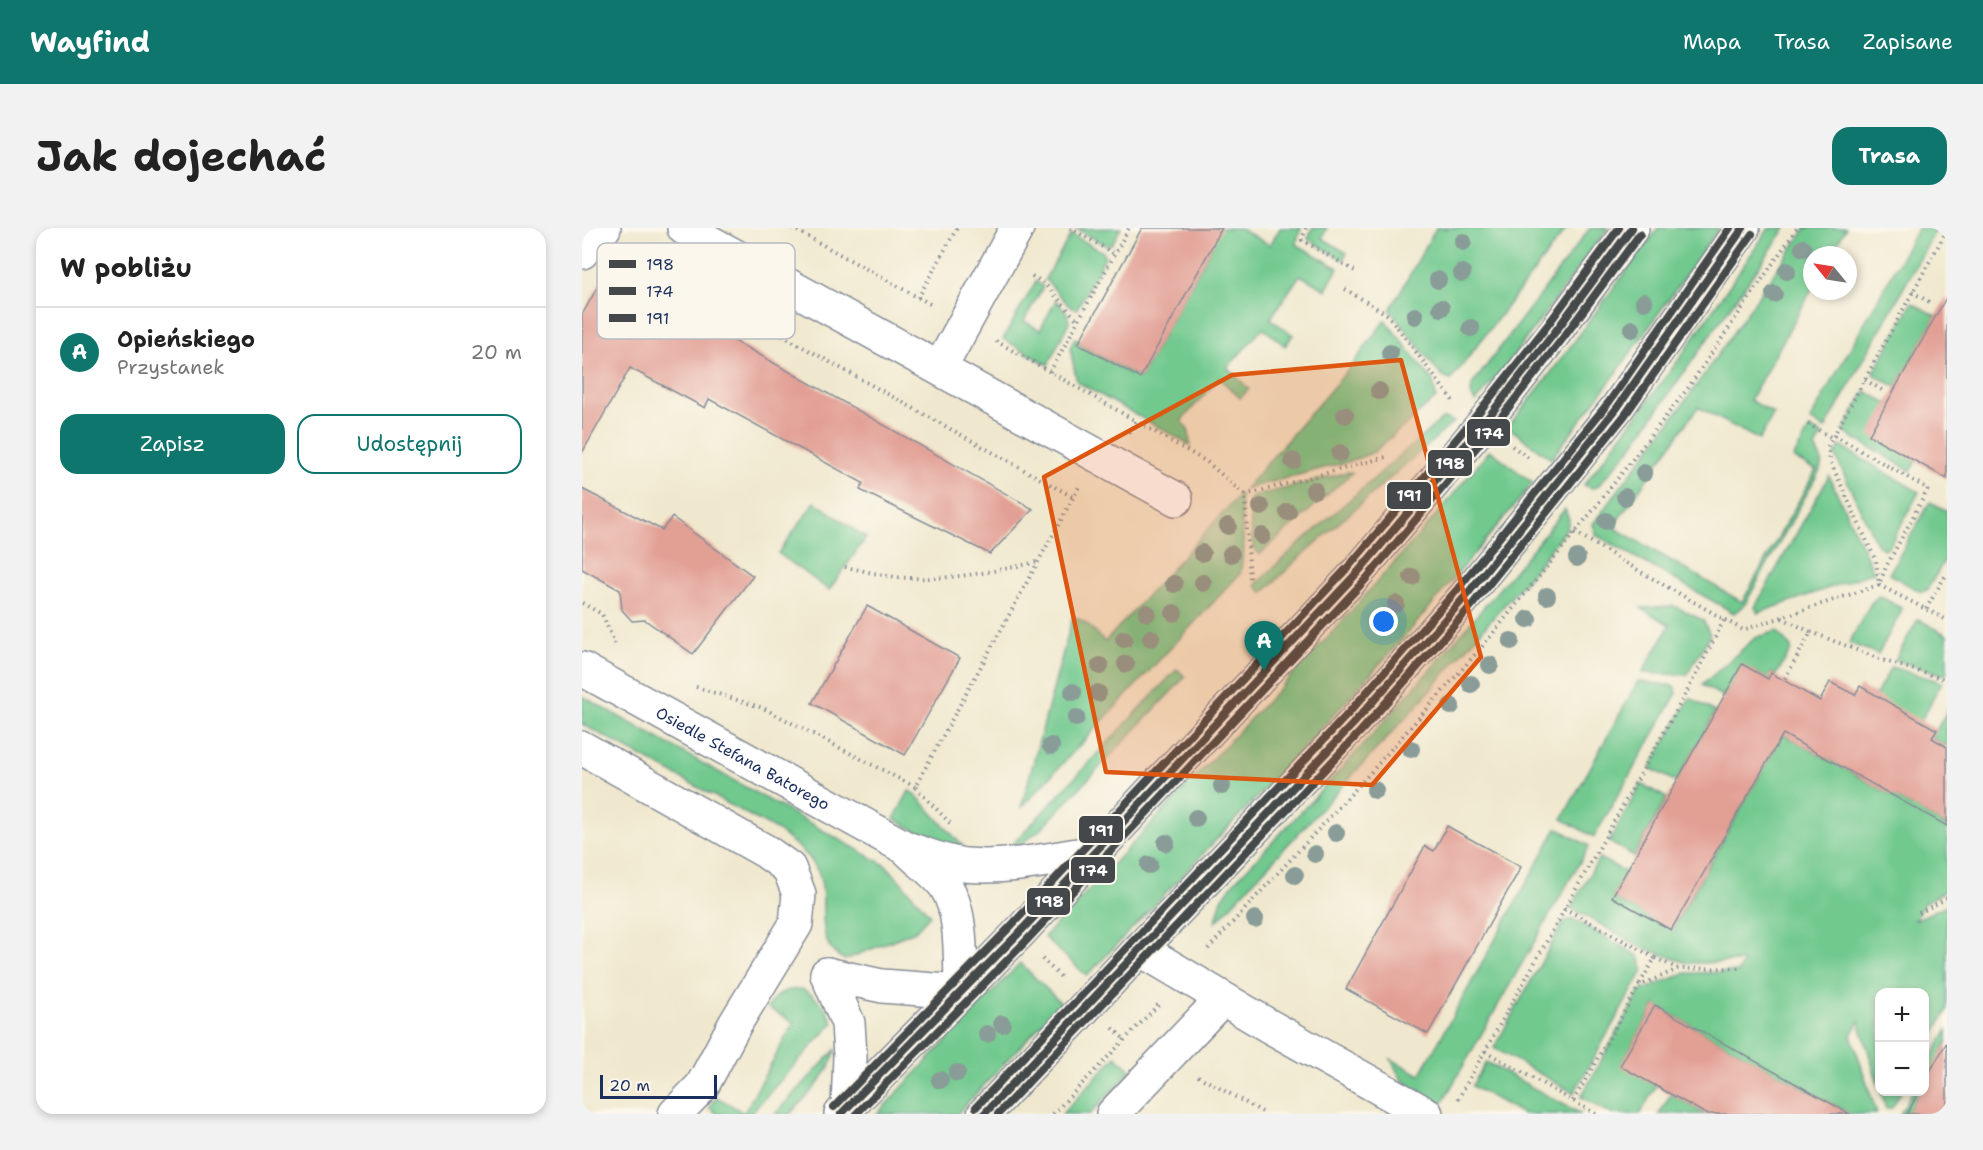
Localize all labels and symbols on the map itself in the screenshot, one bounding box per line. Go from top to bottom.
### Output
legend [597,243,795,339]
north arrow [1803,246,1857,300]
text: 198 [646,254,674,275]
text: 174 [646,281,674,302]
text: 191 [646,308,669,329]
line badge: 174 [1466,418,1511,447]
text: 174 [1474,423,1504,444]
line badge: 198 [1427,449,1473,477]
text: 198 [1435,453,1465,474]
line badge: 191 [1386,481,1432,510]
text: 191 [1396,485,1422,506]
your location [1369,607,1398,636]
pin: A [1244,622,1284,671]
street label: Osiedle Stefana Batorego [652,702,834,815]
line badge: 191 [1078,815,1124,844]
text: 191 [1088,820,1114,841]
line badge: 174 [1070,856,1116,884]
text: 174 [1078,860,1108,881]
line badge: 198 [1026,887,1071,916]
text: 198 [1034,891,1064,912]
scale bar [600,1072,717,1100]

